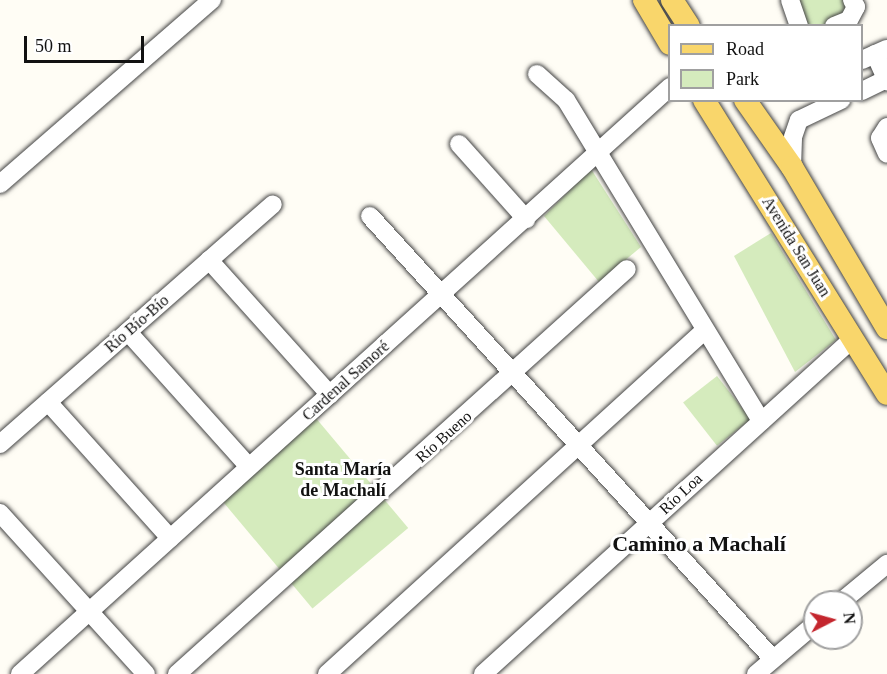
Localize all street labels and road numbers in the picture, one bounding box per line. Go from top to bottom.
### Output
street label: Avenida San Juan [758,193,834,301]
street label: Río Bío-Bío [101,291,173,357]
street label: Cardenal Samoré [298,337,394,425]
street label: Río Bueno [412,407,476,467]
street label: Río Loa [655,469,707,519]

